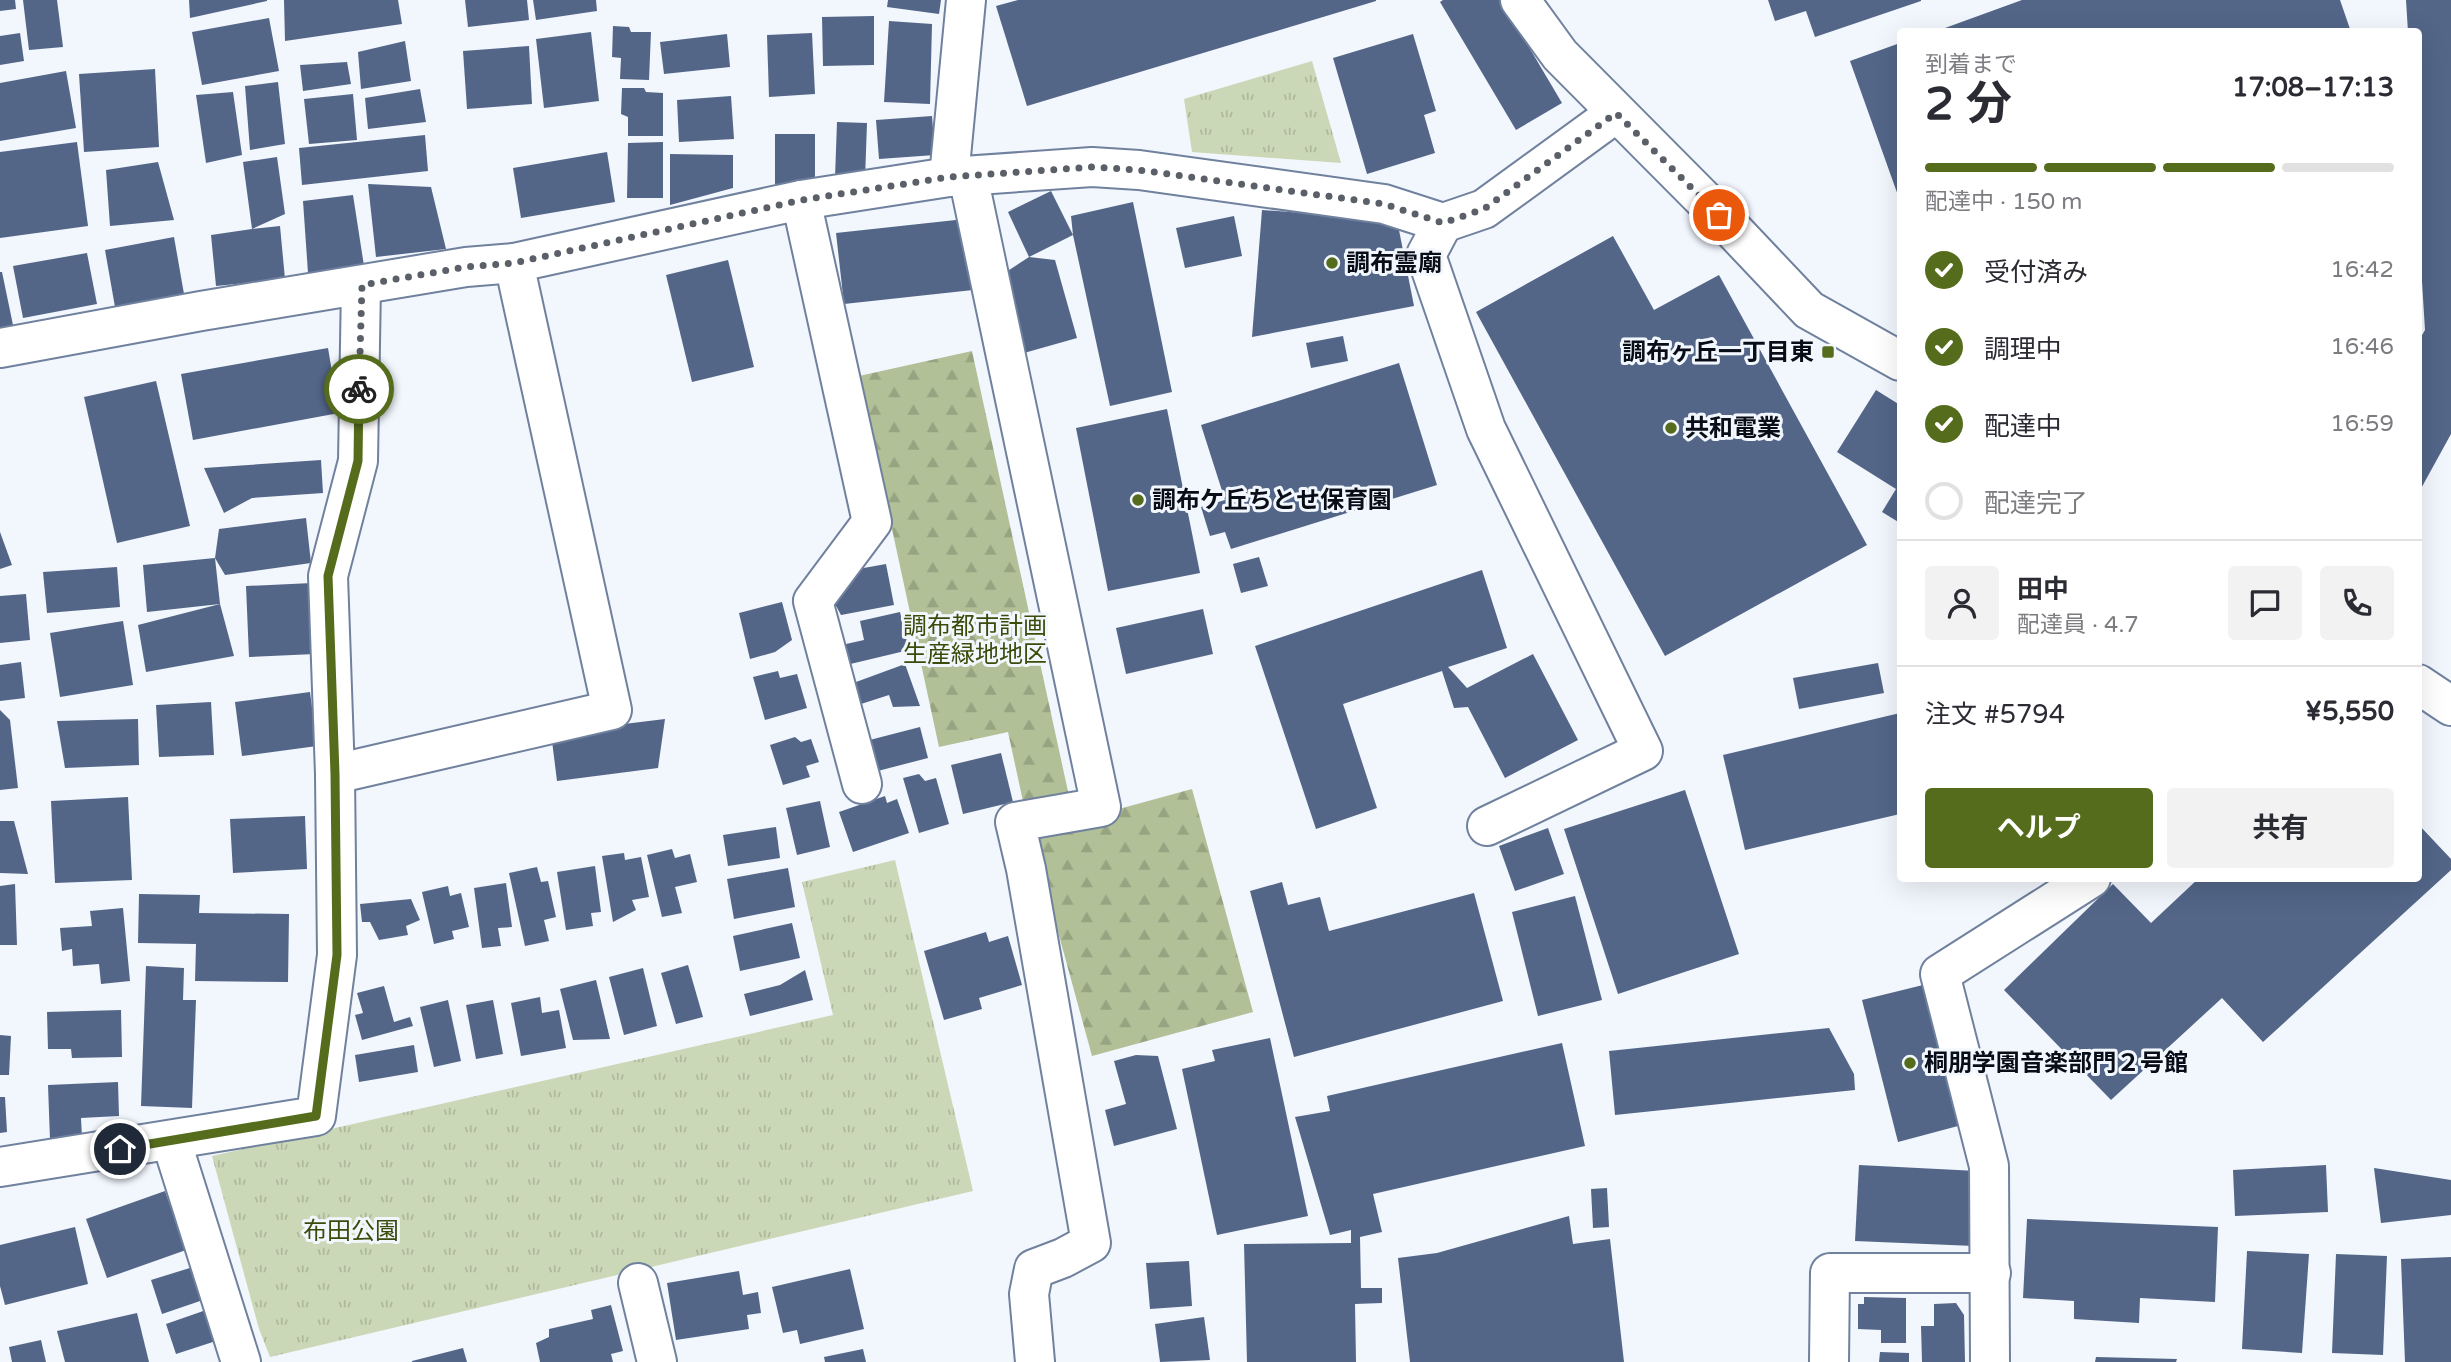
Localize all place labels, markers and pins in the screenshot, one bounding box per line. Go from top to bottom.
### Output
pin [1689,185,1749,245]
place label: 調布霊廟 [1346,249,1442,278]
marker: 調布霊廟 [1324,255,1340,271]
place label: 調布ヶ丘一丁目東 [1622,338,1814,367]
marker: 調布ヶ丘一丁目東 [1820,344,1836,360]
place label: 共和電業 [1685,414,1781,443]
marker: 共和電業 [1663,420,1679,436]
place label: 調布ケ丘ちとせ保育園 [1152,486,1392,515]
marker: 調布ケ丘ちとせ保育園 [1130,492,1146,508]
place label: 桐朋学園音楽部門２号館 [1924,1049,2188,1078]
marker: 桐朋学園音楽部門２号館 [1902,1055,1918,1071]
pin [90,1119,150,1179]

